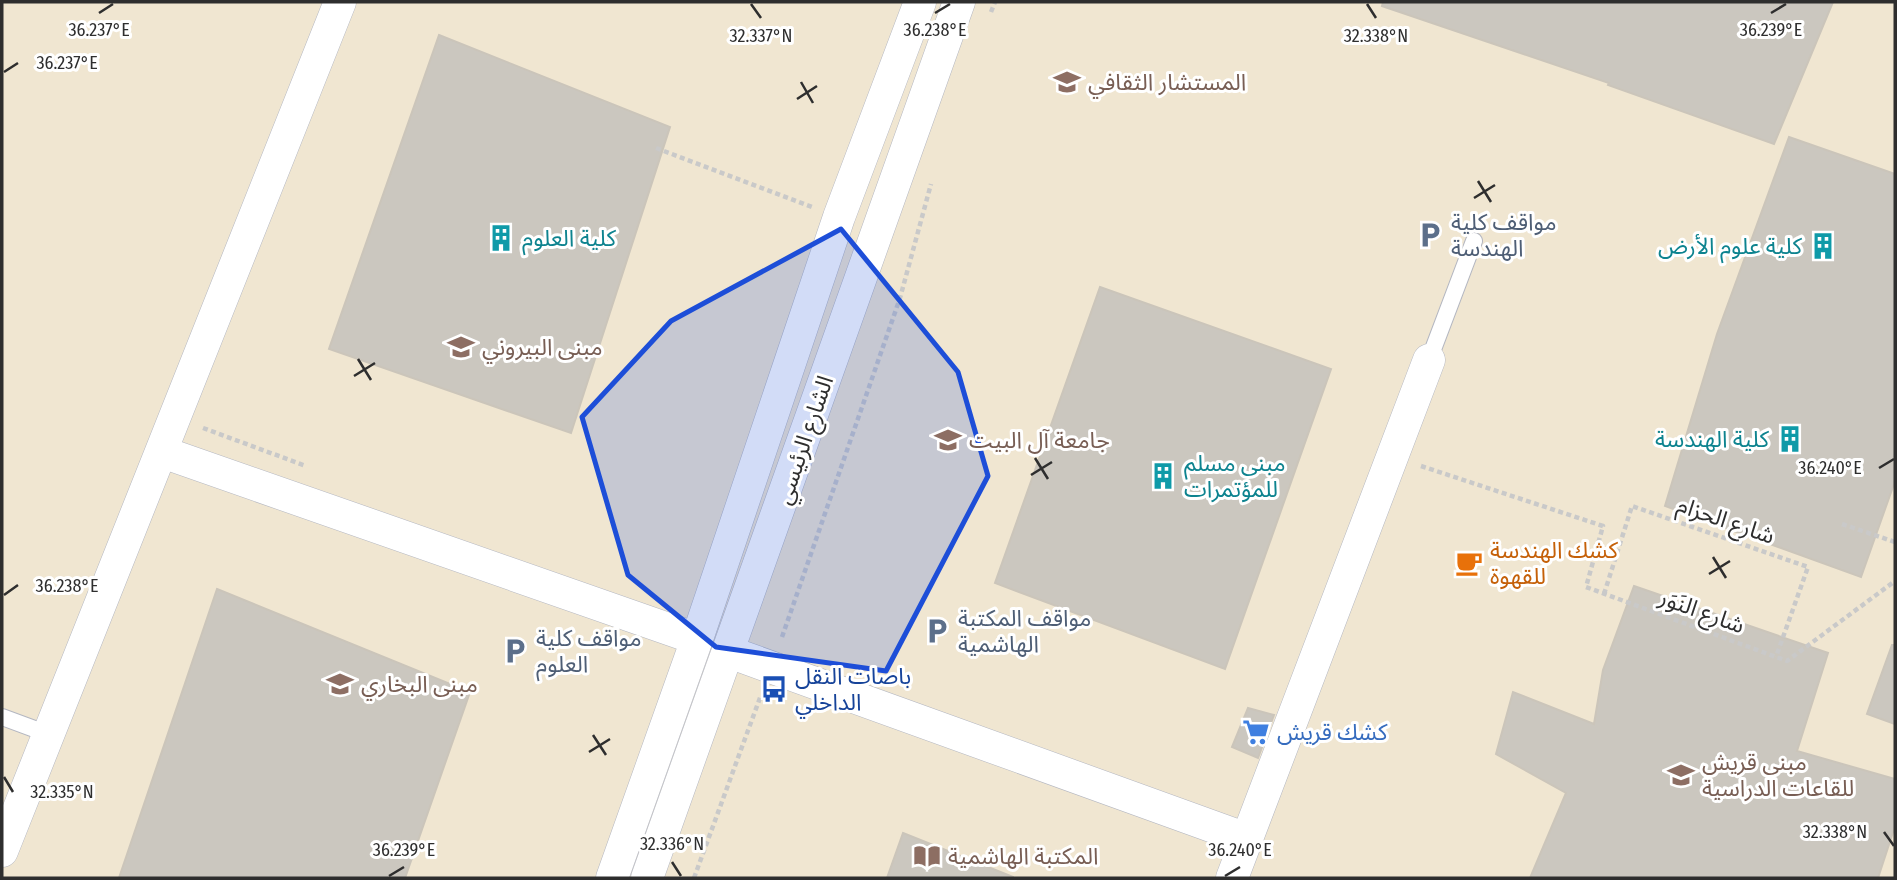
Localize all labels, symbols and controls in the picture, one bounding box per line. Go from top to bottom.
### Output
text: 36.237°E [68,19,130,41]
text: 36.238°E [904,19,966,41]
text: 36.239°E [1740,19,1802,41]
text: 32.337°N [730,25,792,47]
text: 32.338°N [1344,25,1408,47]
text: 36.237°E [36,52,98,74]
school or university icon: المستشار الثقافي [1052,67,1082,97]
place label: المستشار الثقافي [1088,68,1246,99]
place label: مواقف كلية الهندسة [1451,208,1556,262]
parking icon: مواقف كلية الهندسة [1415,220,1445,250]
building icon: كلية العلوم [486,223,516,253]
place label: كلية العلوم [522,224,616,256]
building icon: كلية علوم الأرض [1808,231,1838,261]
place label: كلية علوم الأرض [1658,232,1803,264]
school or university icon: مبنى البيروني [446,332,476,362]
place label: مبنى البيروني [482,333,603,364]
street label: الشارع الرئيسي [769,372,842,509]
building icon: كلية الهندسة [1775,424,1805,454]
school or university icon: جامعة آل البيت [933,425,963,455]
place label: كلية الهندسة [1655,425,1770,453]
place label: جامعة آل البيت [969,426,1110,454]
place label: مبنى مسلم للمؤتمرات [1184,449,1286,503]
text: 36.240°E [1798,457,1862,479]
building icon: مبنى مسلم للمؤتمرات [1148,461,1178,491]
street label: شارع الحزام [1672,490,1779,554]
place label: كشك الهندسة للقهوة [1490,536,1619,590]
cafe icon: كشك الهندسة للقهوة [1454,548,1484,578]
text: 36.238°E [36,575,98,597]
street label: شارع النَوَر [1653,582,1749,642]
place label: مواقف المكتبة الهاشمية [958,604,1091,658]
parking icon: مواقف المكتبة الهاشمية [922,616,952,646]
place label: مواقف كلية العلوم [536,624,641,682]
parking icon: مواقف كلية العلوم [500,636,530,666]
place label: باصات النقل الداخلي [795,662,911,719]
school or university icon: مبنى البخاري [325,669,355,699]
place label: مبنى البخاري [361,670,478,701]
bus stop icon: باصات النقل الداخلي [759,674,789,704]
supermarket icon: كشك قريش [1241,717,1271,747]
place label: كشك قريش [1277,718,1388,746]
place label: مبنى قريش للقاعات الدراسية [1702,748,1854,802]
school or university icon: مبنى قريش للقاعات الدراسية [1666,760,1696,790]
text: 32.335°N [30,781,94,803]
text: 32.338°N [1803,821,1867,843]
text: 32.336°N [640,833,704,855]
text: 36.239°E [373,839,435,861]
text: 36.240°E [1208,839,1272,861]
library icon: المكتبة الهاشمية [912,841,942,871]
place label: المكتبة الهاشمية [948,842,1098,870]

